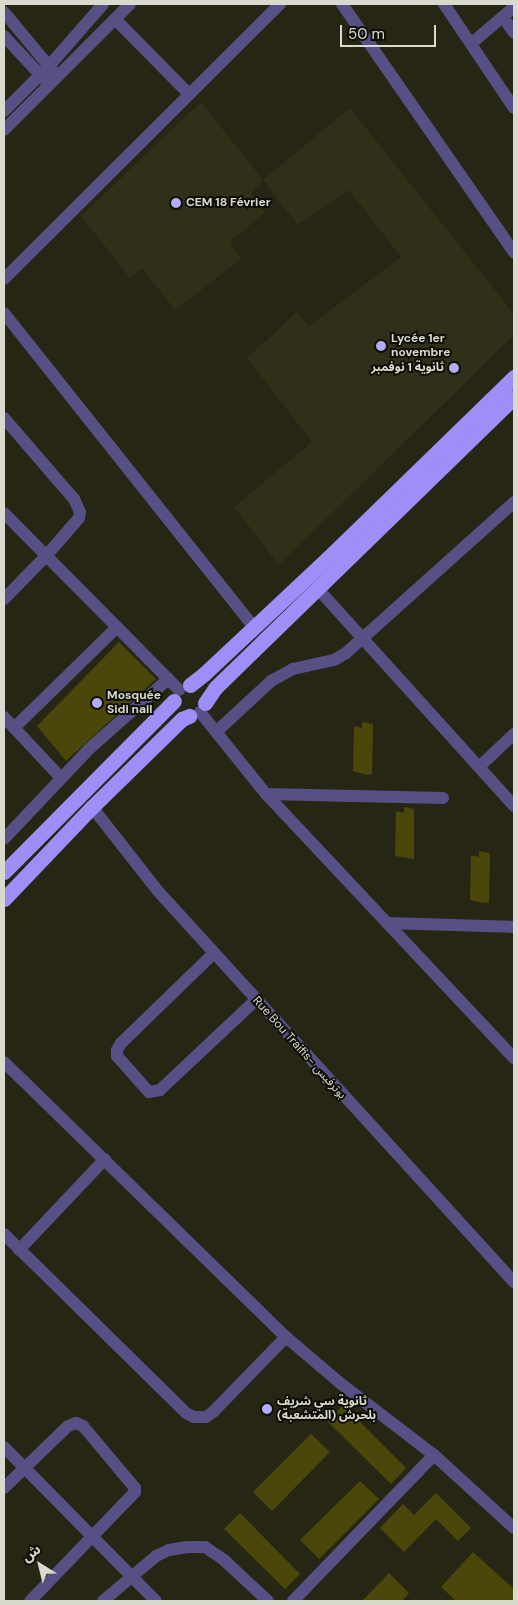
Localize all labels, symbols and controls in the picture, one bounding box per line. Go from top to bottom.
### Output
scale bar [343,15,439,47]
text: 50 m [348,24,385,44]
place label: CEM 18 Février [186,196,271,210]
marker: CEM 18 Février [170,197,182,209]
place label: Lycée 1er novembre [391,332,450,360]
marker: Lycée 1er novembre [375,340,387,352]
place label: ثانوية 1 نوفمبر [371,361,444,375]
marker: ثانوية 1 نوفمبر [448,362,460,374]
place label: Mosquée Sidi nail [107,689,161,717]
marker: Mosquée Sidi nail [91,697,103,709]
street label: Rue Bou Traifis- بوترفيس [249,994,349,1102]
place label: ثانوية سي شريف بلحرش (المتشعبة) [277,1395,376,1423]
marker: ثانوية سي شريف بلحرش (المتشعبة) [261,1403,273,1415]
north arrow [15,1540,65,1590]
text: ش [18,1540,44,1566]

